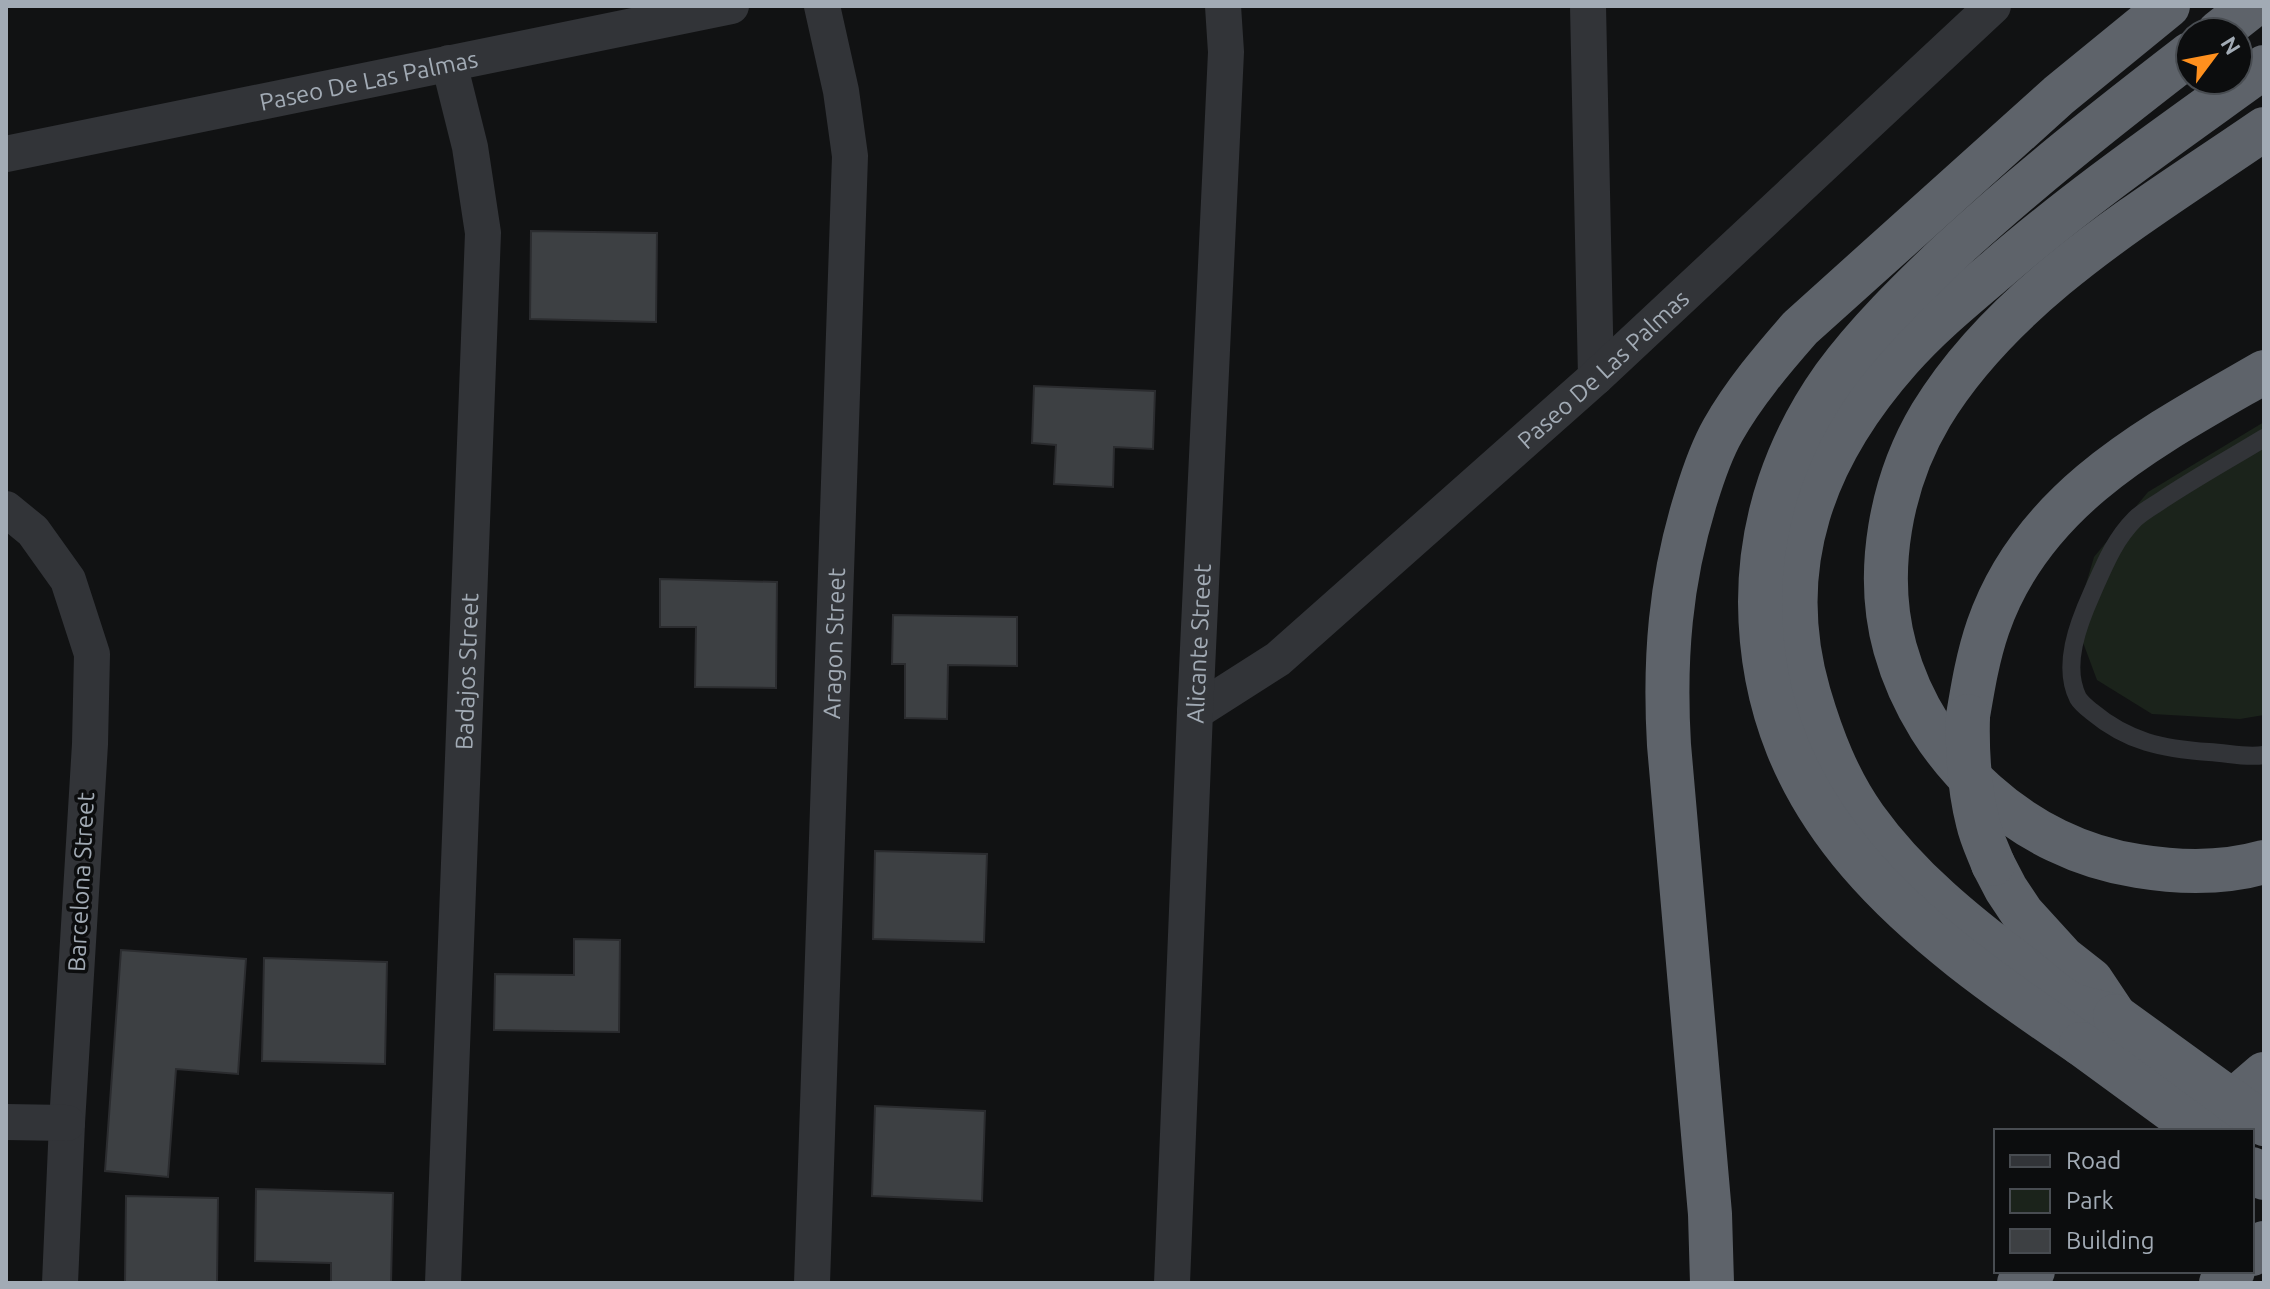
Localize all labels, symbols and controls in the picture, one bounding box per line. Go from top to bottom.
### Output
north arrow [2174,16,2254,96]
text: N [2216,32,2246,59]
street label: Paseo De Las Palmas [257,45,480,115]
street label: Paseo De Las Palmas [1512,284,1694,454]
street label: Alicante Street [1181,562,1215,724]
street label: Aragon Street [818,567,850,719]
street label: Badajos Street [450,592,483,750]
street label: Barcelona Street [63,791,99,973]
legend [1994,1129,2254,1273]
text: Road [2066,1147,2121,1174]
text: Park [2066,1187,2114,1214]
text: Building [2066,1227,2154,1254]

